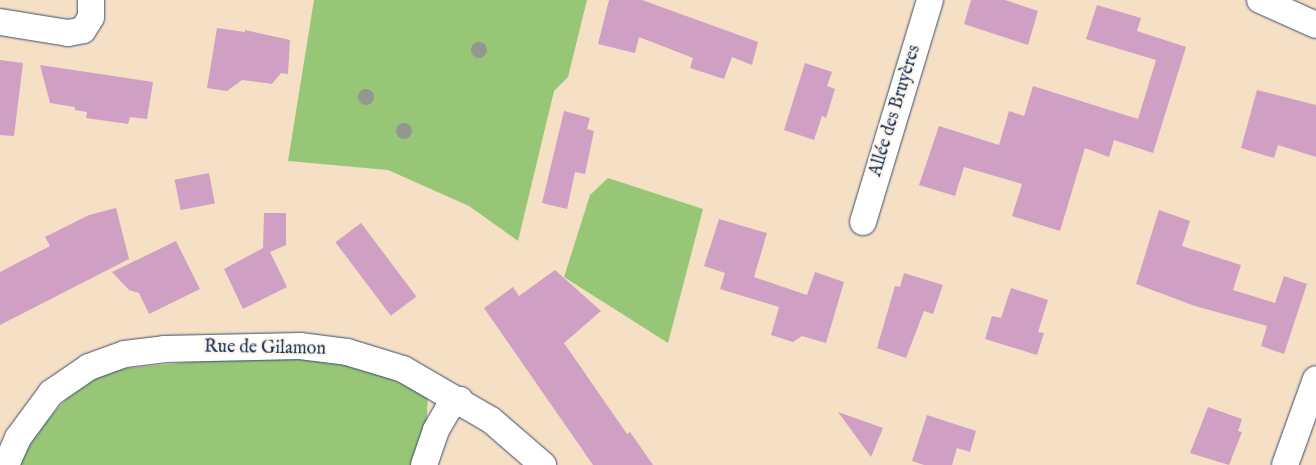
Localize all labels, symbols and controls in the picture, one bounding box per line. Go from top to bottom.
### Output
street label: Allée des Bruyères [866,43,926,179]
street label: Rue de Gilamon [204,337,326,361]

